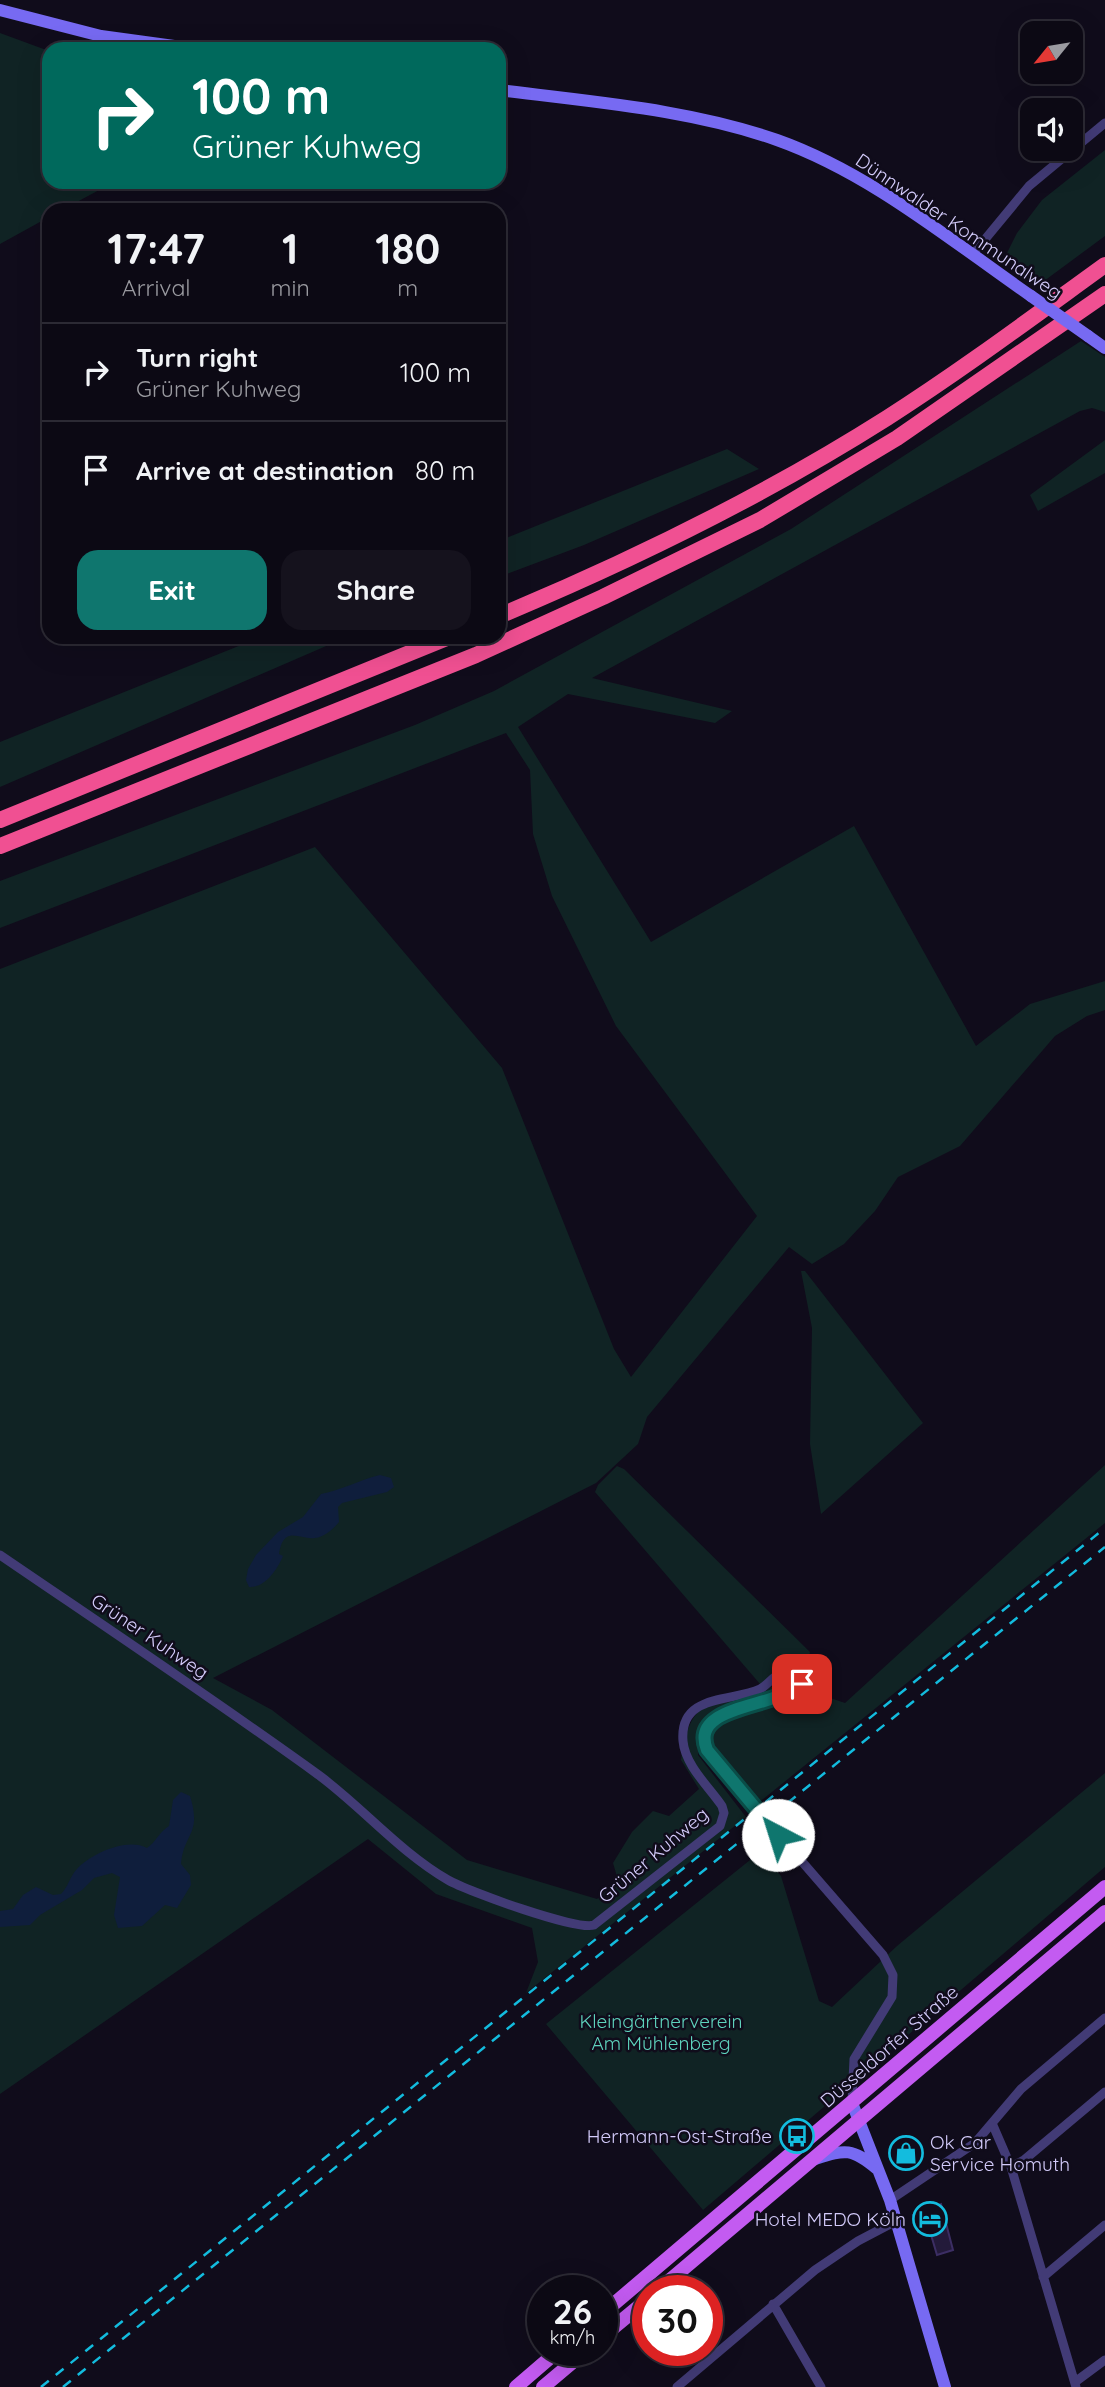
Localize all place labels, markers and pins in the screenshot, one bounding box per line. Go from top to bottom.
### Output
pin [772,1654,832,1714]
bus stop icon: Hermann-Ost-Straße [778,2117,816,2155]
place label: Hermann-Ost-Straße [587,2124,772,2148]
place label: Ok Car Service Homuth [930,2130,1070,2176]
shop icon: Ok Car Service Homuth [887,2134,925,2172]
hotel icon: Hotel MEDO Köln [911,2200,949,2238]
place label: Hotel MEDO Köln [755,2207,906,2231]

